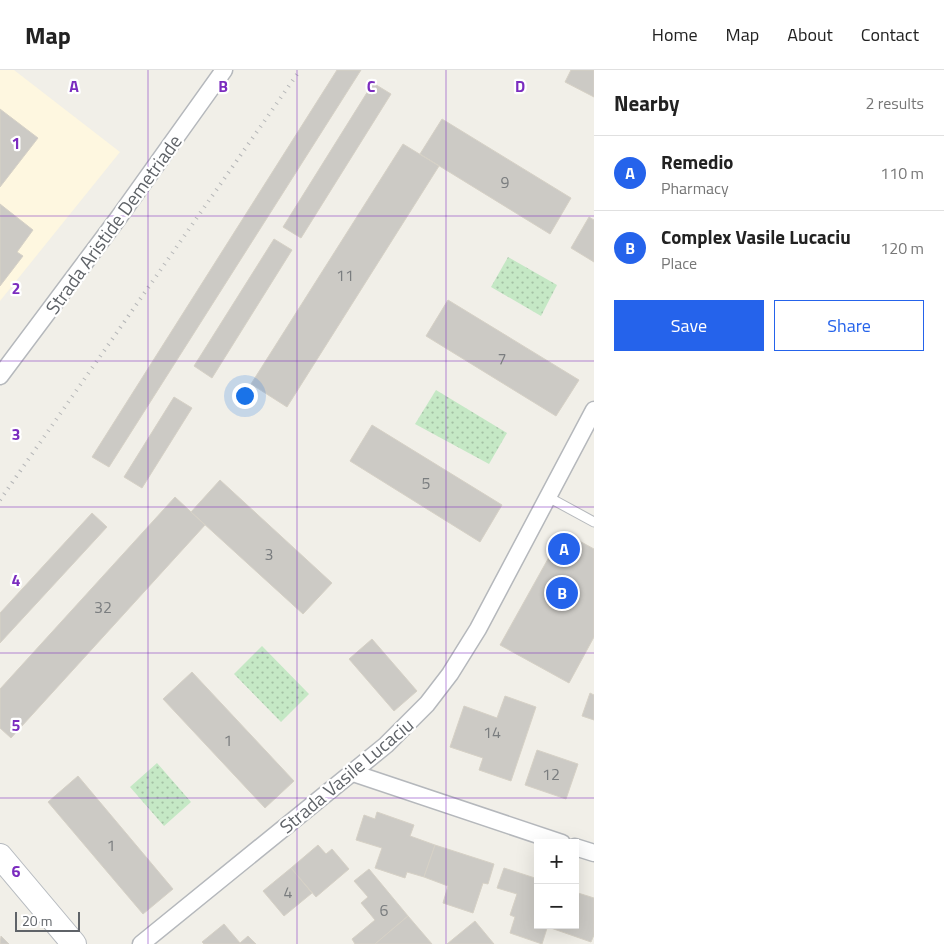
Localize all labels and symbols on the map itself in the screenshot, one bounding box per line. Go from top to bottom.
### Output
text: A [69,74,79,98]
text: B [218,74,228,98]
text: C [367,74,376,98]
text: D [515,74,525,98]
street label: Strada Aristide Demetriade [38,128,188,320]
text: 1 [12,131,20,155]
house number: 9 [501,170,510,194]
house number: 11 [336,263,354,287]
text: 2 [12,276,20,300]
house number: 7 [498,346,506,370]
your location [232,383,258,409]
text: 3 [12,422,20,446]
house number: 5 [422,471,431,495]
pin: A [548,530,580,568]
house number: 3 [265,542,273,566]
text: 4 [12,568,21,592]
pin: B [546,574,578,612]
house number: 32 [94,595,112,619]
street label: Strada Vasile Lucaciu [273,710,419,840]
text: 5 [12,713,21,737]
house number: 14 [483,720,501,744]
house number: 1 [224,728,232,752]
house number: 12 [542,762,560,786]
house number: 1 [107,833,115,857]
text: 6 [12,859,21,883]
house number: 4 [284,880,293,904]
house number: 6 [380,898,389,922]
scale bar [15,909,80,932]

